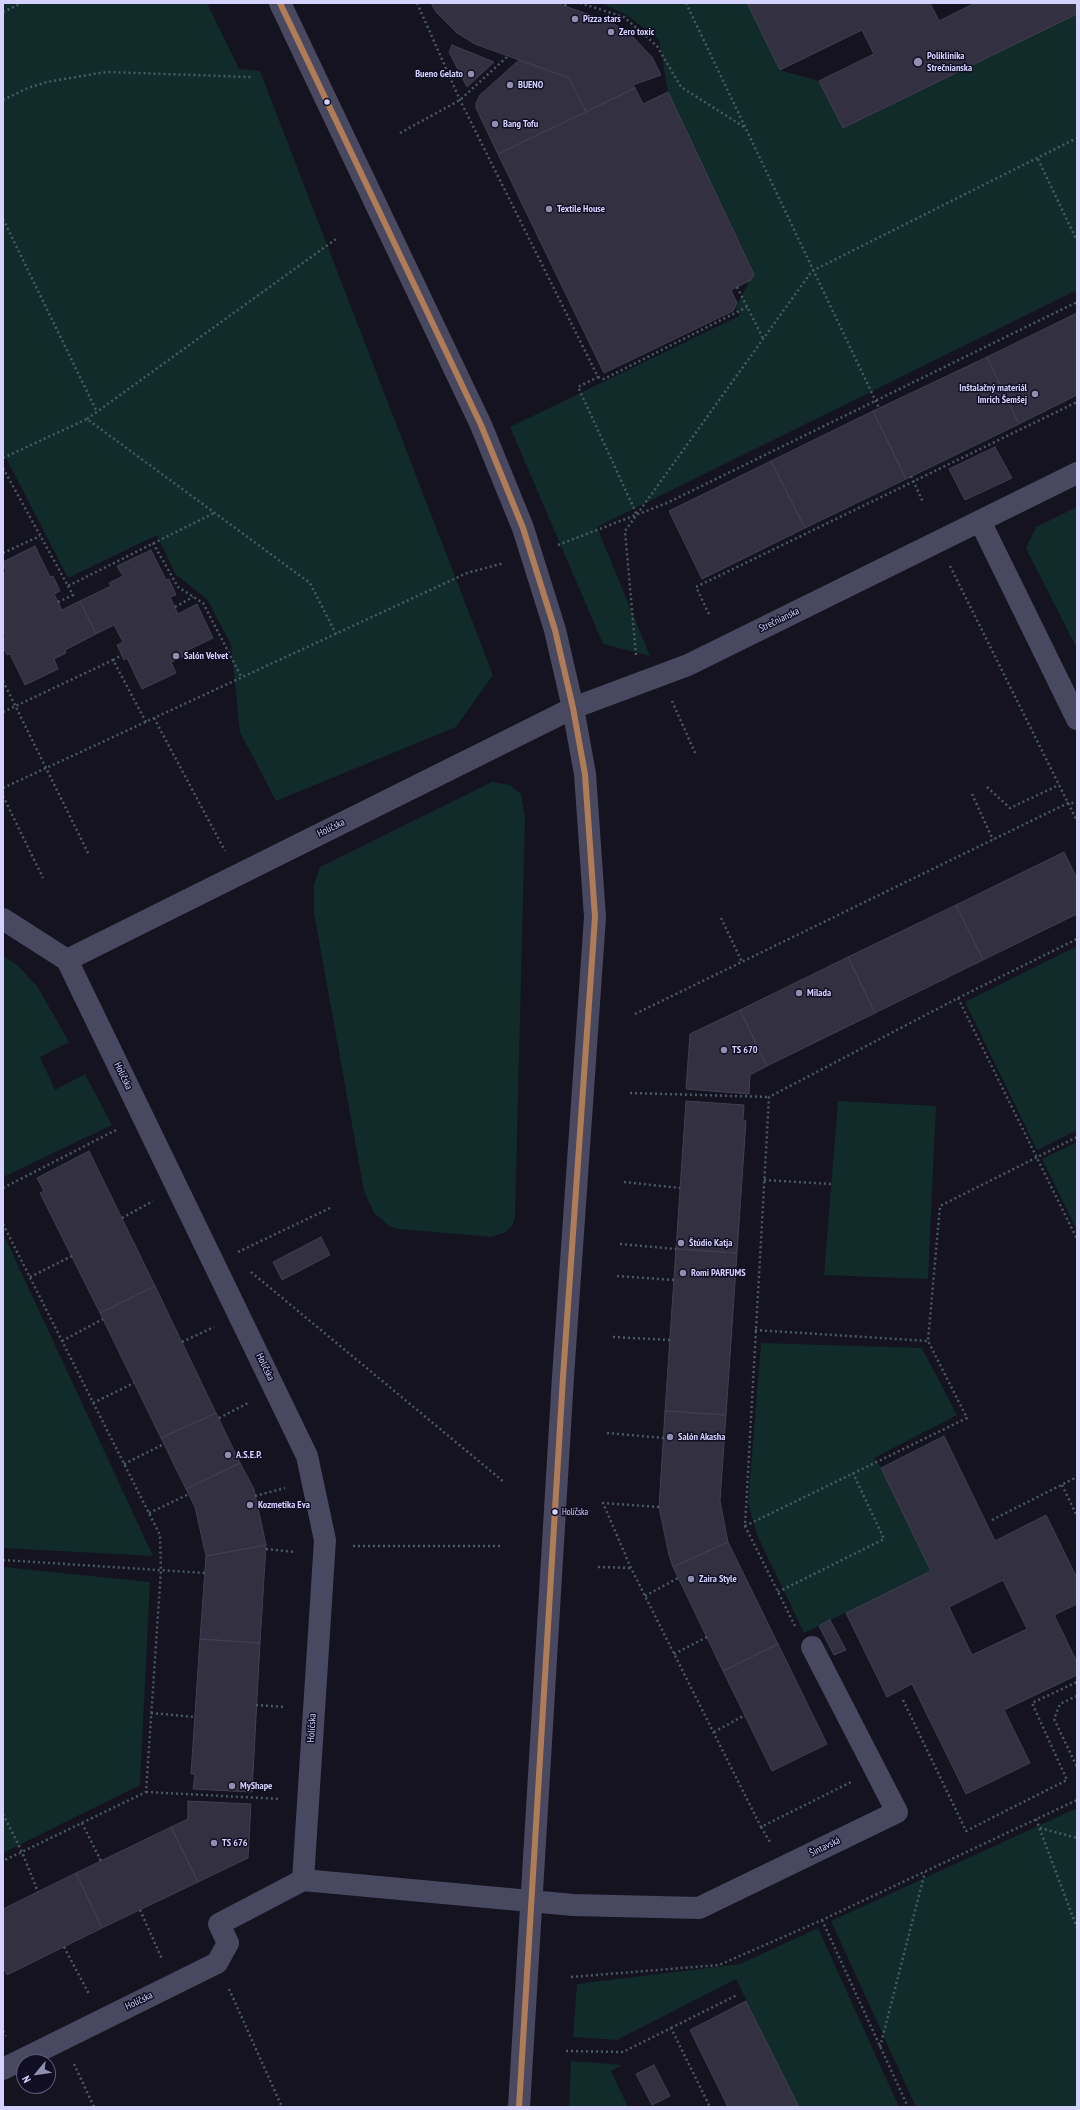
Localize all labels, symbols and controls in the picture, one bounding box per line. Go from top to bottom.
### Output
place label: Pizza stars [583,13,621,25]
marker: Pizza stars [570,14,580,24]
place label: Zero toxic [619,26,654,38]
marker: Zero toxic [606,27,616,37]
place label: Poliklinika Strečnianska [927,50,972,74]
marker: Poliklinika Strečnianska [912,56,924,68]
place label: Bueno Gelato [415,68,463,80]
marker: Bueno Gelato [466,69,476,79]
place label: BUENO [518,79,543,91]
marker: BUENO [505,80,515,90]
unlabelled marker [322,97,332,107]
place label: Bang Tofu [503,118,538,130]
marker: Bang Tofu [490,119,500,129]
place label: Textile House [557,203,605,215]
marker: Textile House [544,204,554,214]
place label: Inštalačný materiál Imrich Šemšej [959,382,1027,406]
marker: Inštalačný materiál Imrich Šemšej [1030,389,1040,399]
street label: Strečnianska [757,605,801,635]
place label: Salón Velvet [184,650,228,662]
marker: Salón Velvet [171,651,181,661]
street label: Holíčska [315,816,347,840]
place label: Milada [807,987,831,999]
marker: Milada [794,988,804,998]
place label: TS 670 [732,1044,758,1056]
marker: TS 670 [719,1045,729,1055]
street label: Holíčska [111,1060,135,1092]
place label: Štúdio Katja [689,1237,732,1249]
marker: Štúdio Katja [676,1238,686,1248]
place label: Romi PARFUMS [691,1267,746,1279]
marker: Romi PARFUMS [678,1268,688,1278]
street label: Holíčska [253,1351,277,1383]
place label: Salón Akasha [678,1431,725,1443]
marker: Salón Akasha [665,1432,675,1442]
place label: A.S.E.P. [236,1449,262,1461]
marker: A.S.E.P. [223,1450,233,1460]
place label: Kozmetika Eva [258,1499,310,1511]
marker: Kozmetika Eva [245,1500,255,1510]
marker: Holíčska [550,1507,560,1517]
place label: Holíčska [562,1507,588,1517]
place label: Zaira Style [699,1573,737,1585]
marker: Zaira Style [686,1574,696,1584]
street label: Holíčska [305,1713,319,1743]
place label: MyShape [240,1780,272,1792]
marker: MyShape [227,1781,237,1791]
street label: Šintavská [808,1834,842,1860]
place label: TS 676 [222,1837,248,1849]
marker: TS 676 [209,1838,219,1848]
street label: Holíčska [123,1989,155,2013]
north arrow [16,2054,56,2094]
text: N [19,2073,34,2085]

